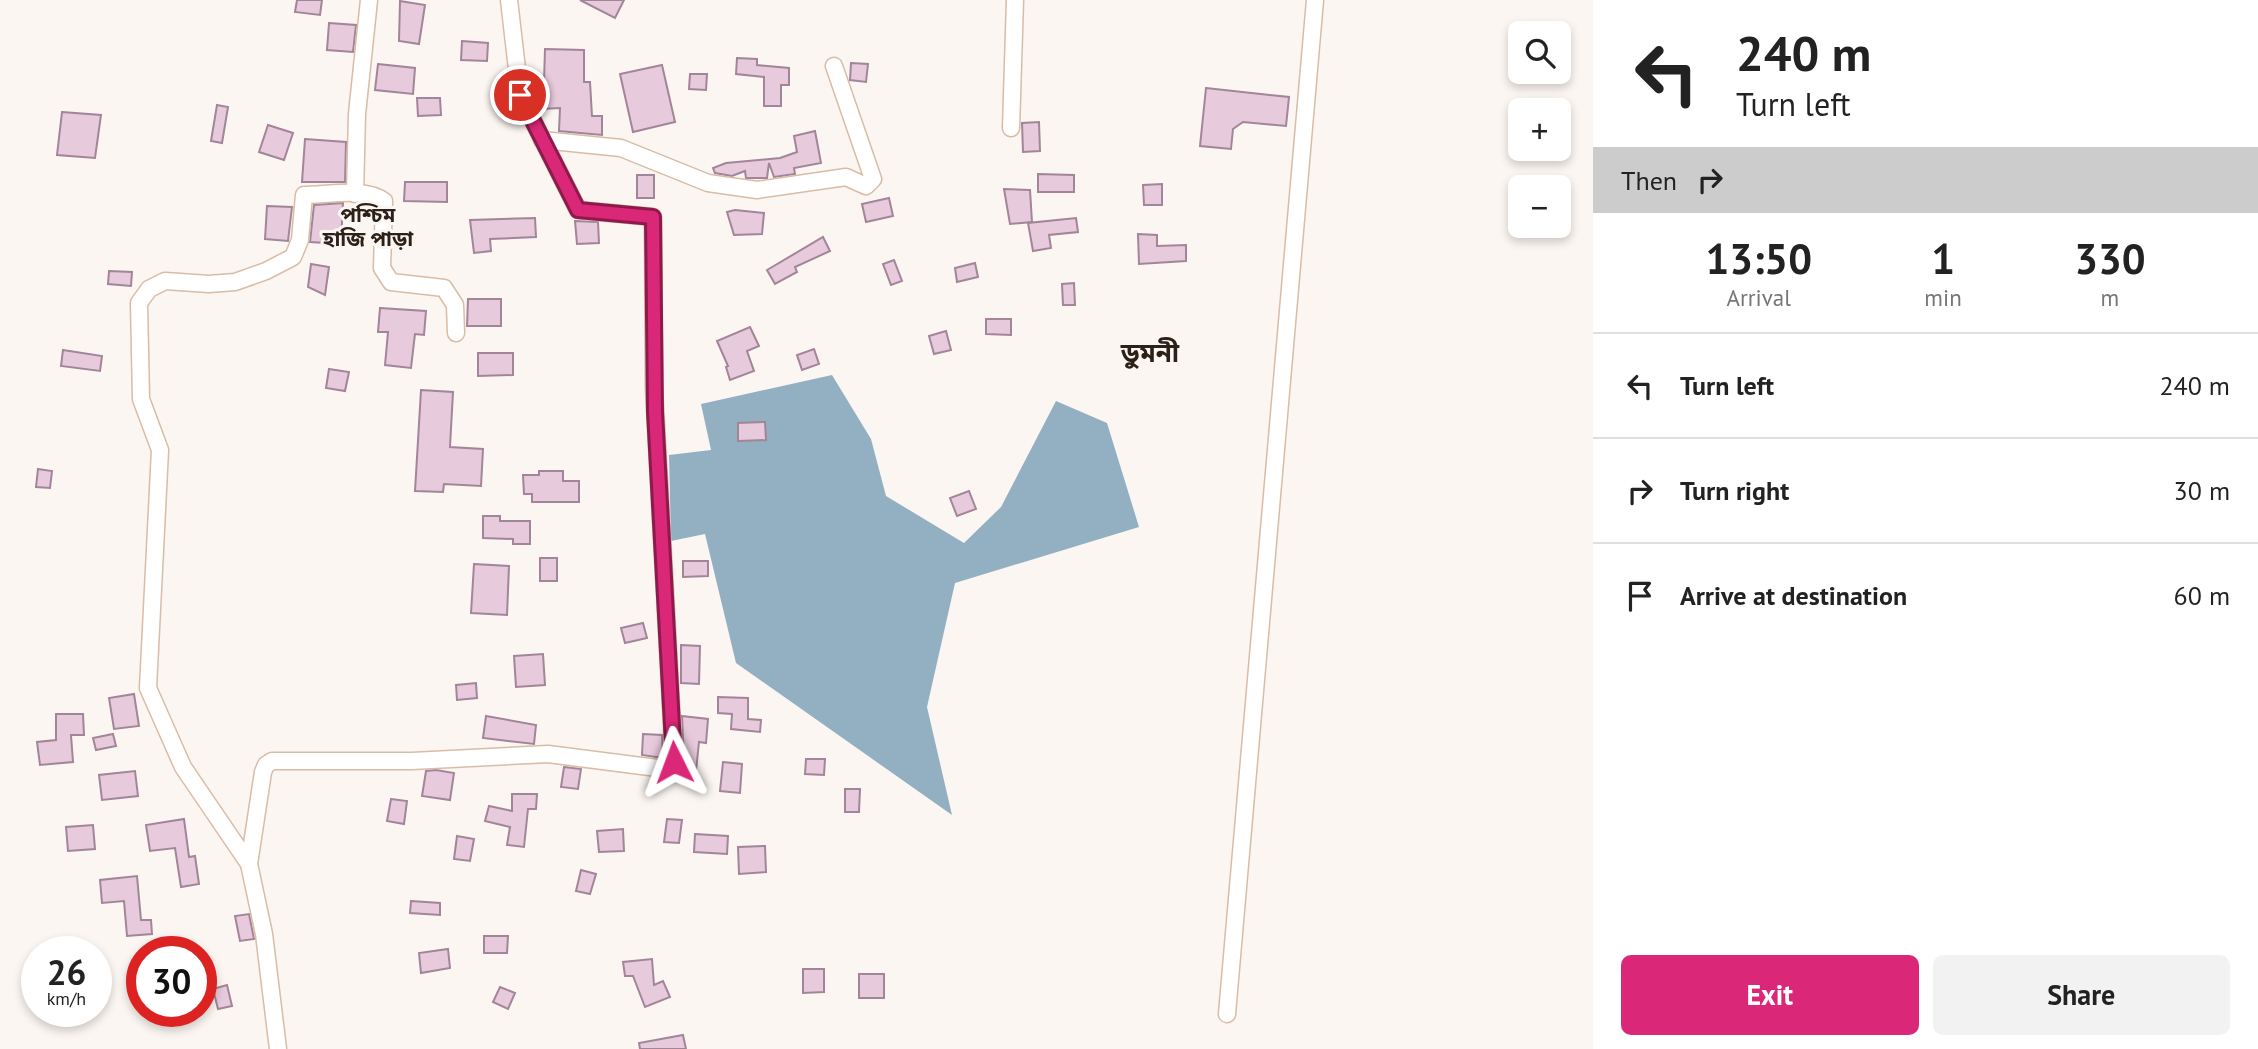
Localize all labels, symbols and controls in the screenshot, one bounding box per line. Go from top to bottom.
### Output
map controls [1508,21,1571,238]
button: search [1508,21,1571,84]
text: 240 m [1736,21,1871,85]
icon: left [1621,28,1712,119]
pin [490,65,550,125]
icon: arrive [501,76,539,114]
text: Turn left [1736,83,1851,125]
button: + [1508,98,1571,161]
icon: right [1691,161,1729,199]
text: Then [1621,164,1677,197]
button: − [1508,175,1571,238]
district label: পশ্চিম হাজি পাড়া [322,201,414,252]
text: 13:50 [1705,231,1812,286]
text: 1 [1931,231,1955,286]
text: 330 [2074,231,2146,286]
text: Arrival [1726,283,1791,312]
text: min [1924,283,1962,312]
text: m [2101,283,2119,312]
district label: ডুমনী [1120,336,1180,370]
icon: left [1621,367,1659,405]
text: Turn left [1680,369,1774,402]
text: 240 m [2159,369,2230,402]
icon: right [1621,472,1659,510]
text: Turn right [1680,474,1789,507]
text: 30 m [2174,474,2230,507]
icon: arrive [1621,577,1659,615]
text: Arrive at destination [1680,579,1907,612]
text: 60 m [2174,579,2230,612]
position arrow [637,725,711,799]
speed limit sign: 30 [126,936,217,1027]
text: 26 [47,949,86,995]
button: Exit [1621,955,1919,1035]
button: Share [1933,955,2230,1035]
text: km/h [47,987,86,1010]

